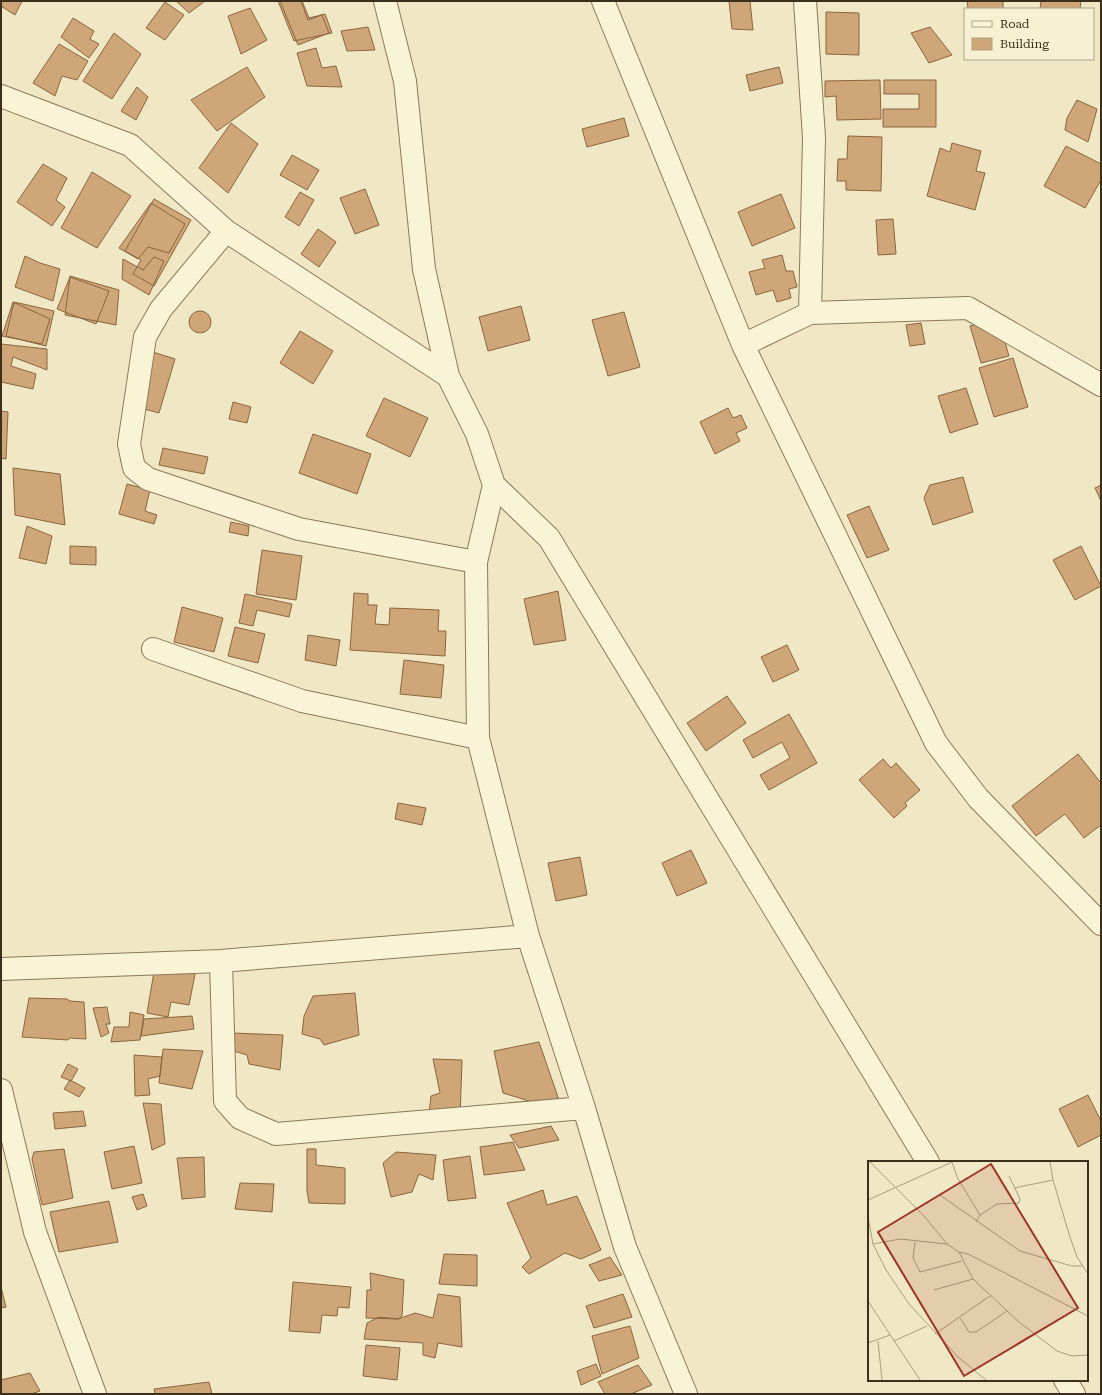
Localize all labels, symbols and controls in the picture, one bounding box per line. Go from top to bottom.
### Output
legend [964,8,1094,60]
text: Road [1000,17,1030,31]
text: Building [1000,37,1049,51]
inset map [868,1161,1088,1381]

